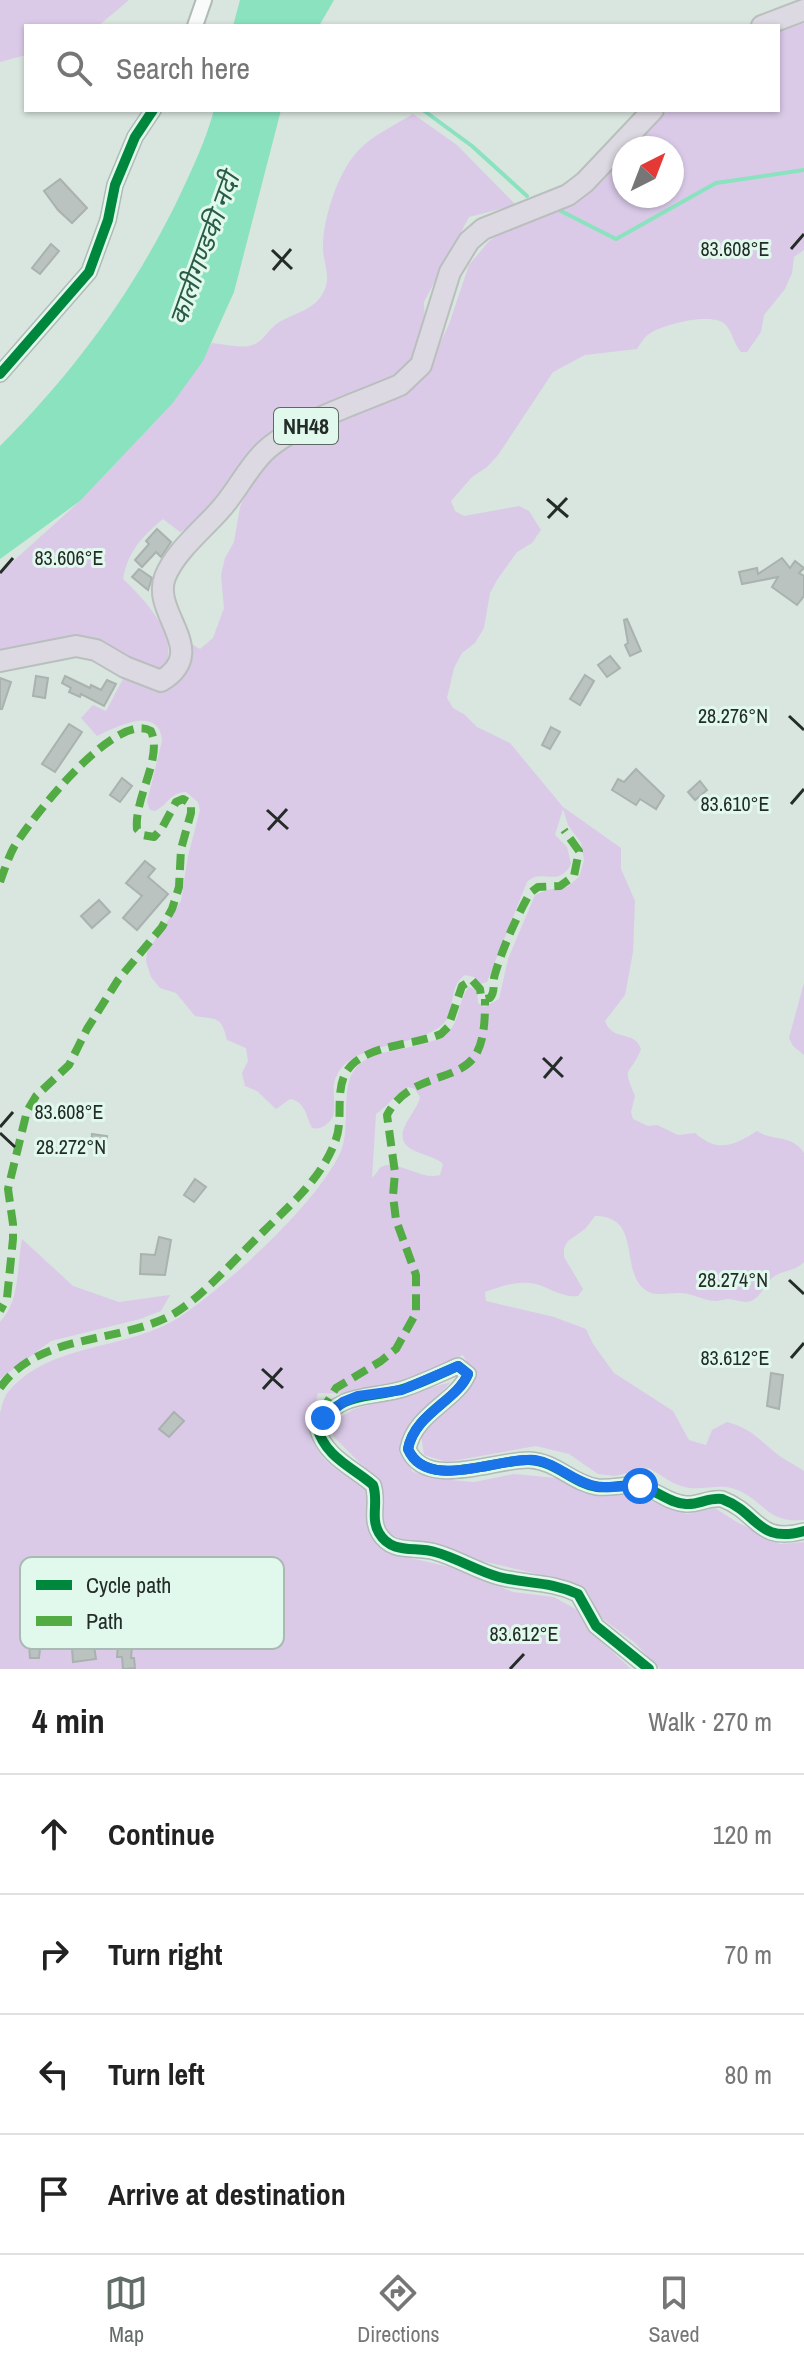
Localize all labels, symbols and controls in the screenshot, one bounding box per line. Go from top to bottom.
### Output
search box [24,24,780,112]
icon: search [52,46,96,90]
text: Search here [116,48,250,88]
north arrow [612,136,684,208]
water label: कालीगण्डकी नदी [160,163,249,330]
text: 83.608°E [700,235,770,262]
road number: NH48 [274,408,338,444]
text: 83.606°E [34,544,104,571]
text: 28.276°N [698,702,768,729]
text: 83.610°E [700,790,770,817]
text: 83.608°E [34,1098,104,1125]
text: 28.272°N [36,1133,106,1160]
text: 28.274°N [698,1266,768,1293]
text: 83.612°E [700,1344,770,1371]
route end [305,1400,341,1436]
route start [622,1468,658,1504]
legend [20,1557,284,1649]
text: Cycle path [86,1570,171,1600]
text: Path [86,1606,123,1636]
text: 83.612°E [489,1620,559,1647]
text: 4 min [32,1698,105,1744]
text: Walk · 270 m [648,1704,772,1739]
icon: ahead [32,1812,76,1856]
text: Continue [108,1814,215,1854]
text: 120 m [713,1817,772,1852]
icon: right [32,1932,76,1976]
text: Turn right [108,1934,222,1974]
text: 70 m [725,1937,772,1972]
icon: left [32,2052,76,2096]
text: Turn left [108,2054,205,2094]
text: 80 m [725,2057,772,2092]
icon: arrive [32,2172,76,2216]
text: Arrive at destination [108,2174,346,2214]
tab: Map [104,2271,148,2349]
tab: Directions [357,2271,440,2349]
tab: Saved [648,2271,700,2349]

